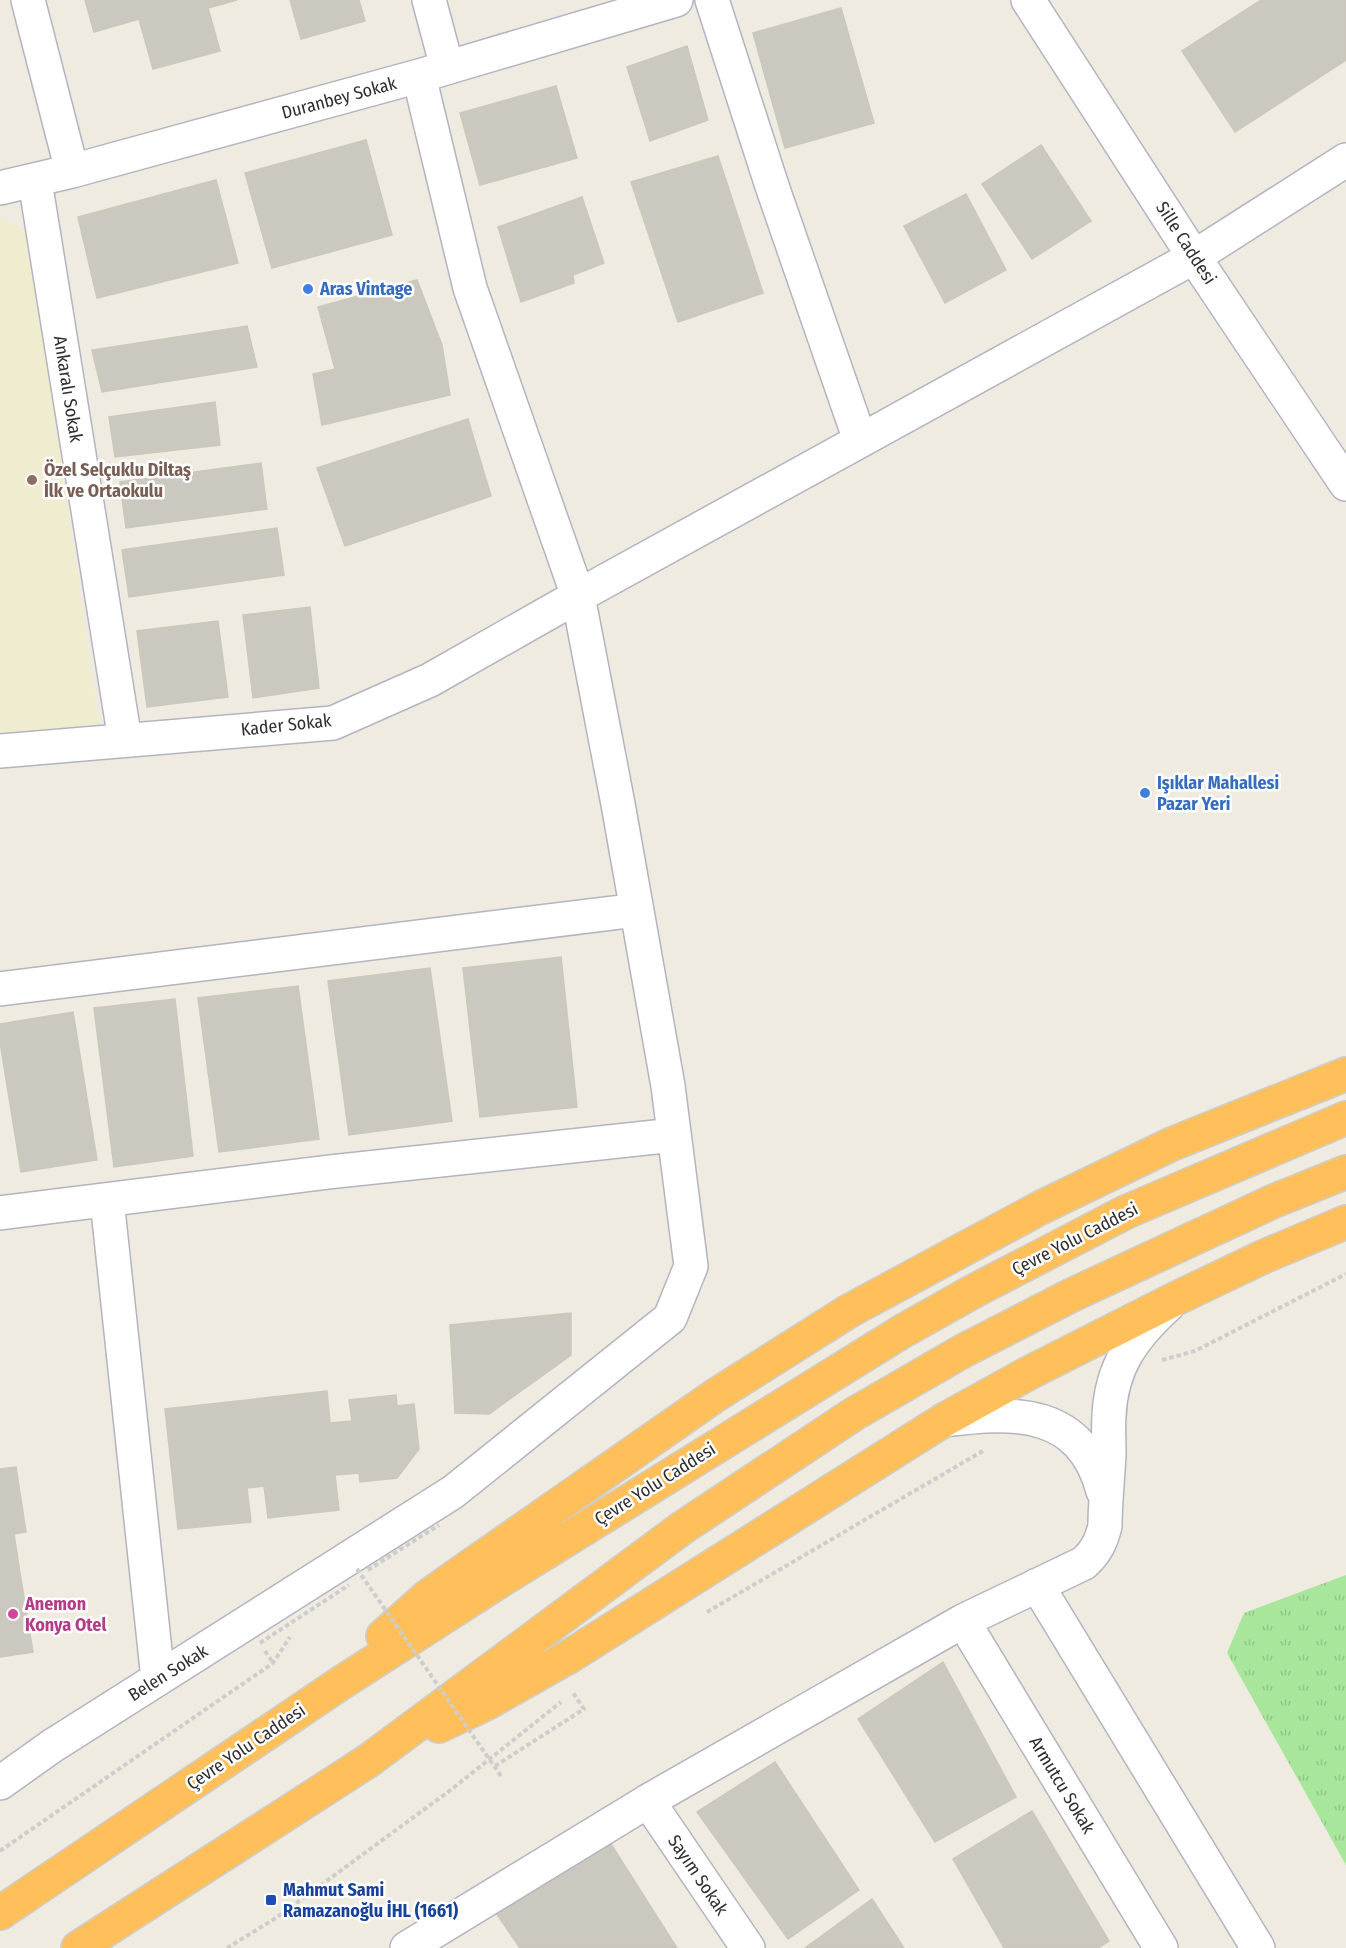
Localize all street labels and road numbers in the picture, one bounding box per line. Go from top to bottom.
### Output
street label: Duranbey Sokak [279,72,400,124]
street label: Sille Caddesi [1151,198,1221,288]
street label: Ankaralı Sokak [49,334,87,444]
street label: Kader Sokak [240,709,333,741]
street label: Çevre Yolu Caddesi [1008,1198,1142,1280]
street label: Çevre Yolu Caddesi [590,1438,720,1530]
street label: Belen Sokak [124,1640,212,1706]
street label: Çevre Yolu Caddesi [182,1699,310,1795]
street label: Armutcu Sokak [1024,1732,1100,1838]
street label: Sayım Sokak [663,1831,733,1920]

